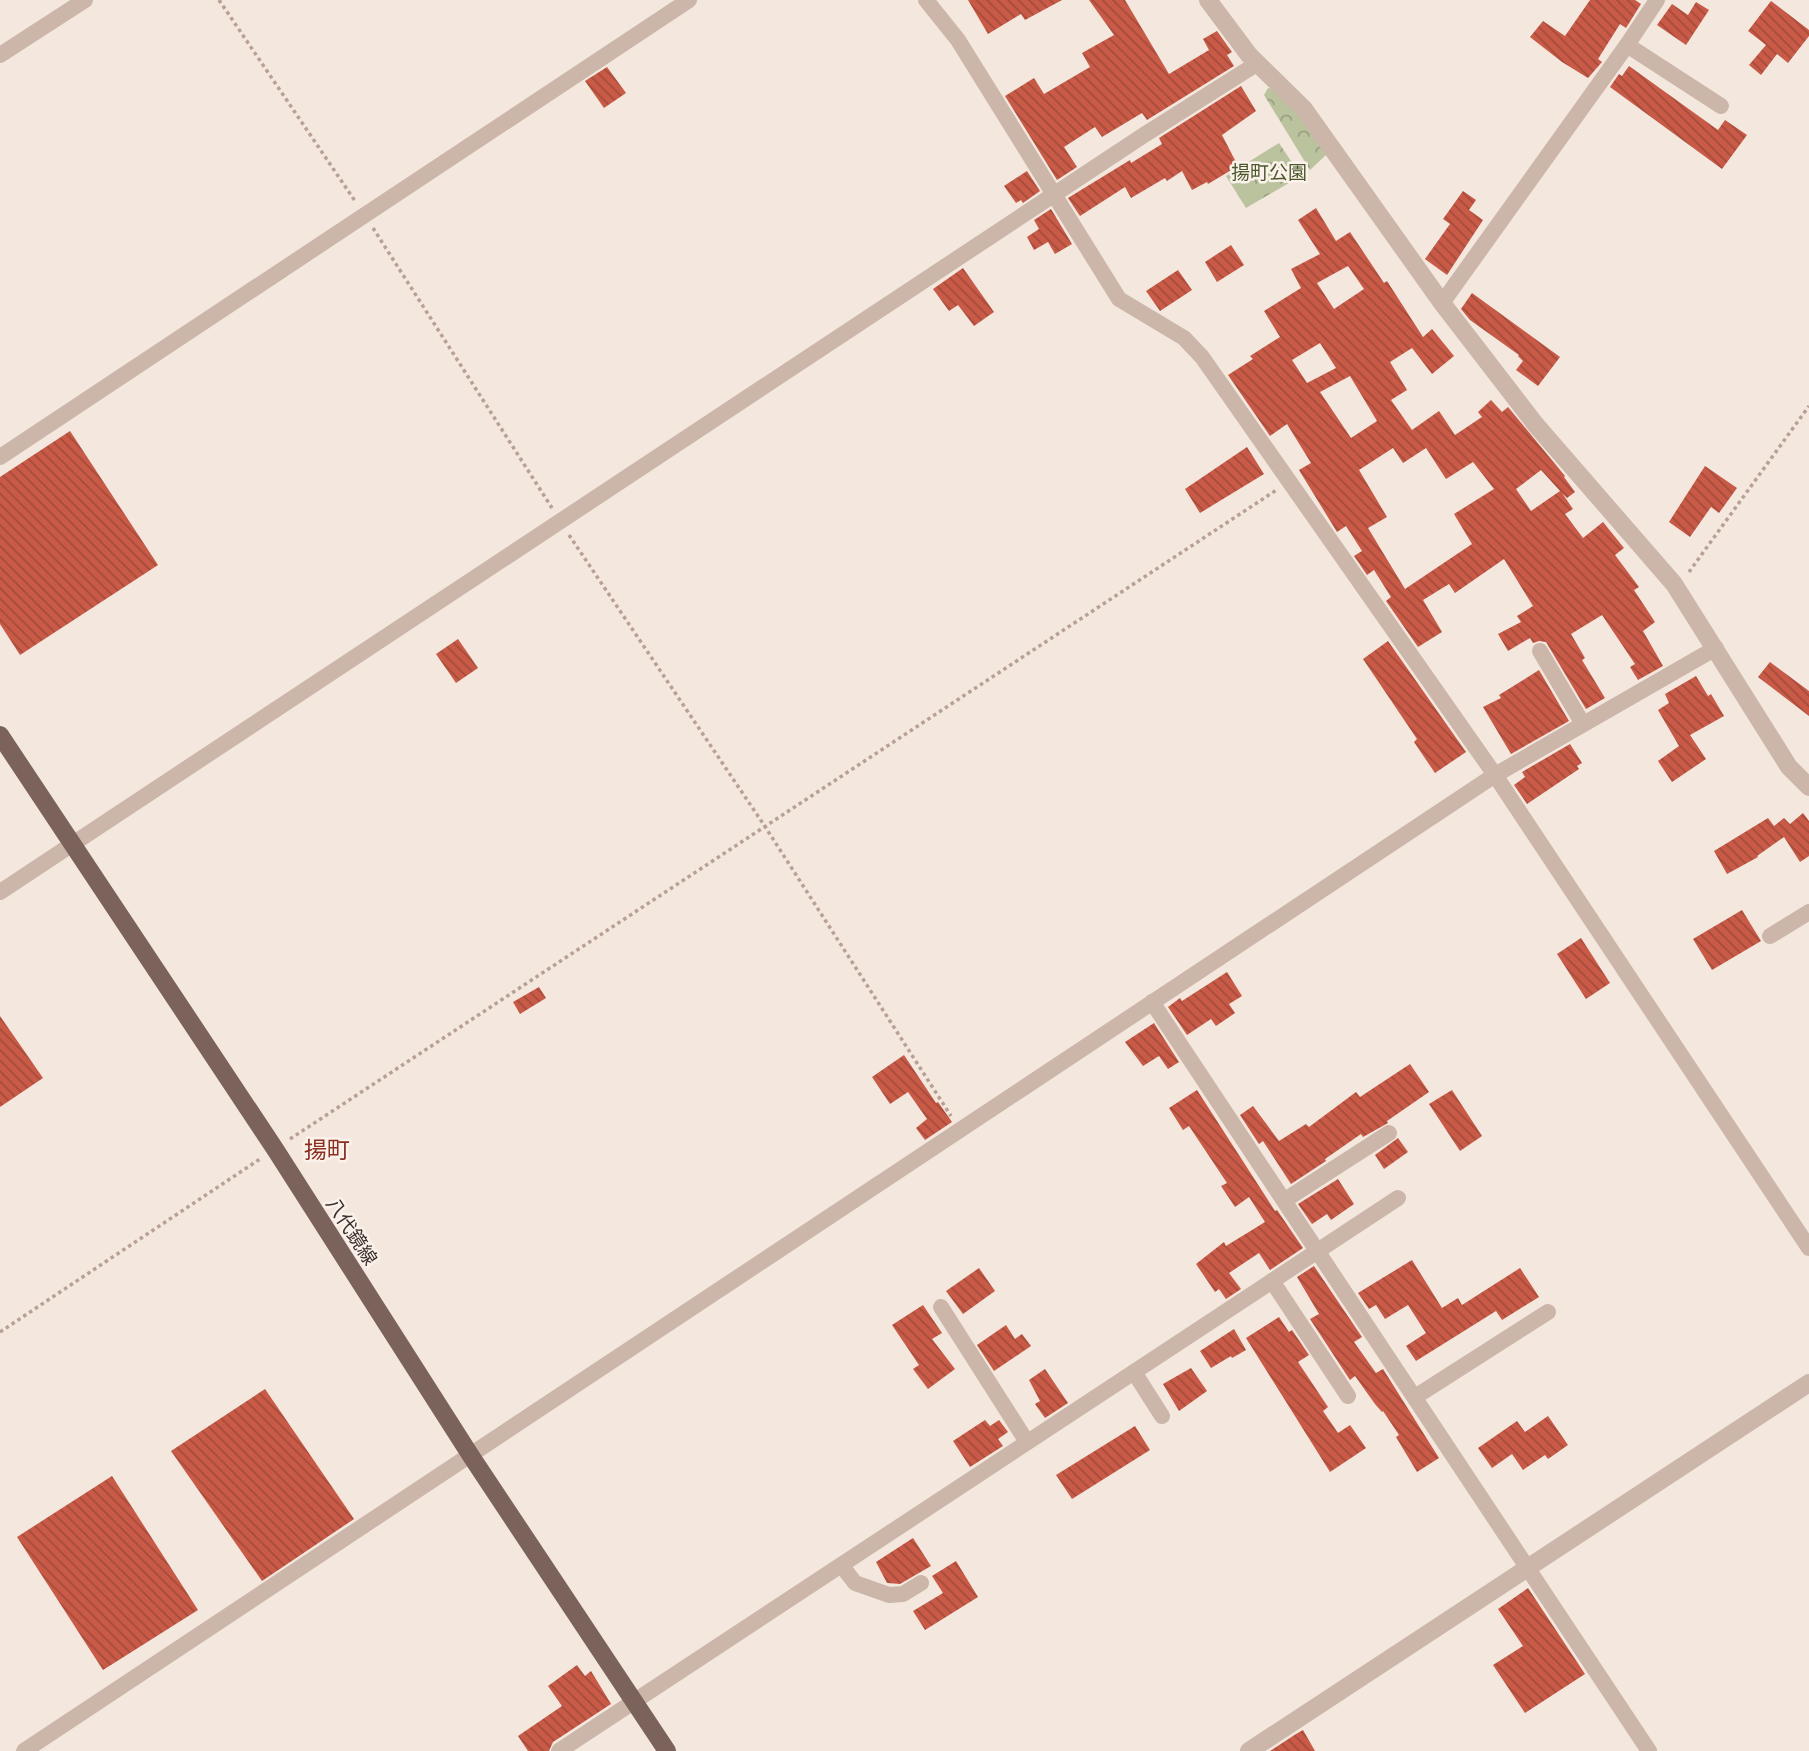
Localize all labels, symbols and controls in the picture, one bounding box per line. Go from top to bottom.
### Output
park label: 揚町公園 [1231,160,1307,184]
district label: 揚町 [304,1135,350,1164]
street label: 八代鏡線 [321,1193,383,1269]

